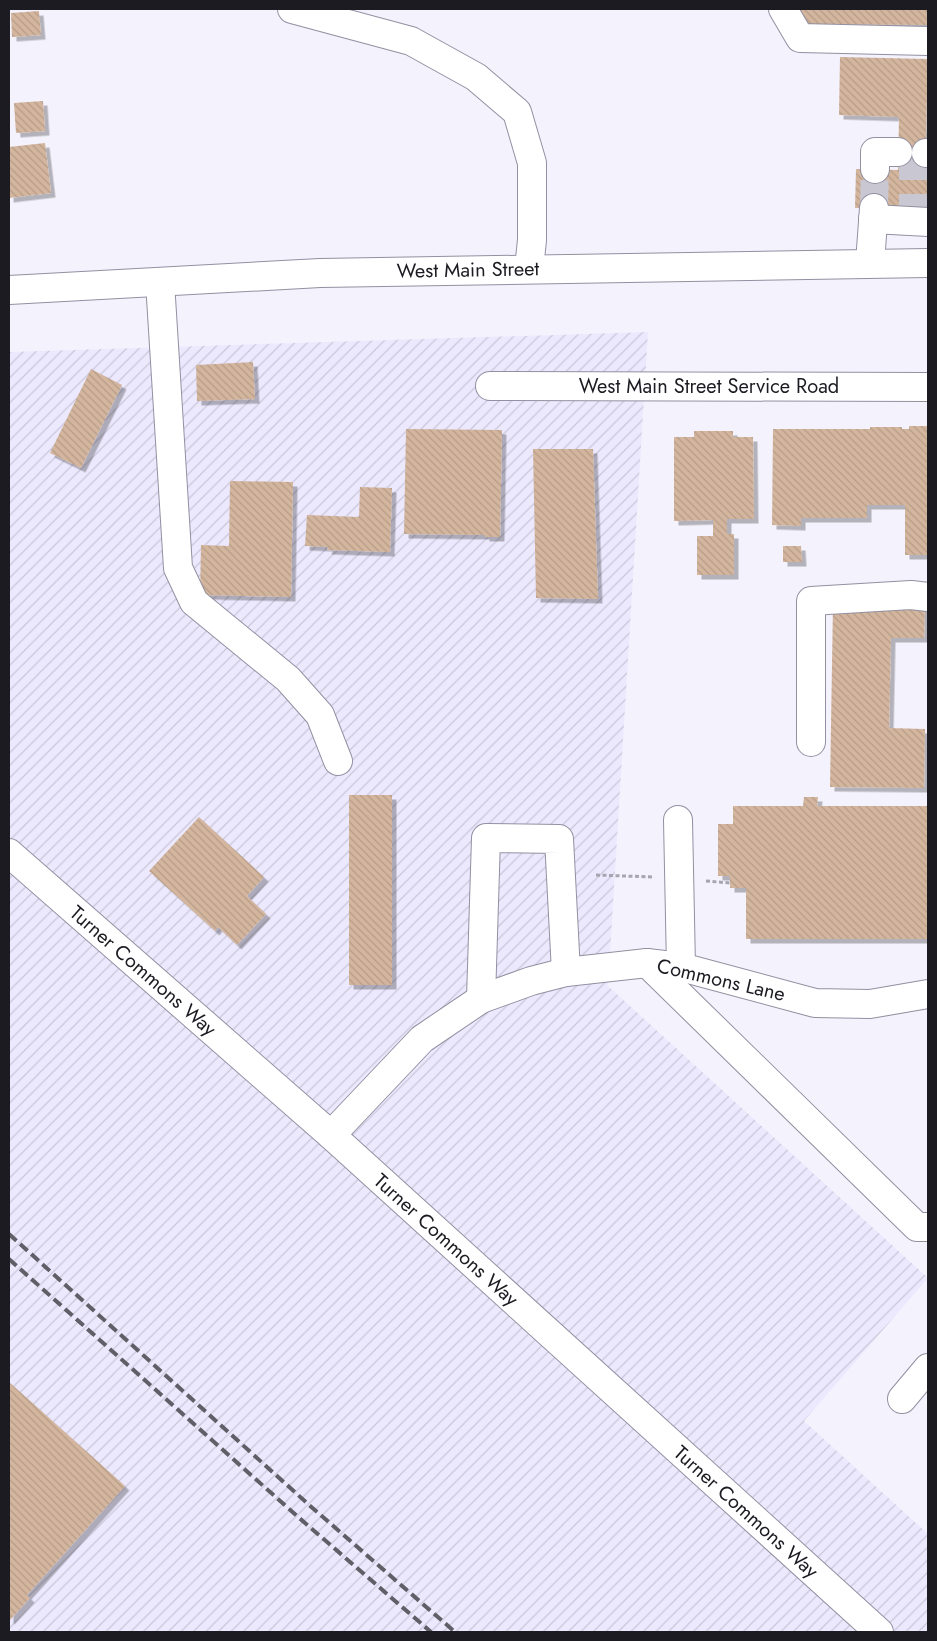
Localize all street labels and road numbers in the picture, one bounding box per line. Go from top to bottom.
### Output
street label: West Main Street [396,254,540,286]
street label: West Main Street Service Road [579,372,839,401]
street label: Turner Commons Way [63,899,223,1043]
street label: Commons Lane [654,951,788,1009]
street label: Turner Commons Way [367,1167,525,1313]
street label: Turner Commons Way [667,1439,825,1585]

